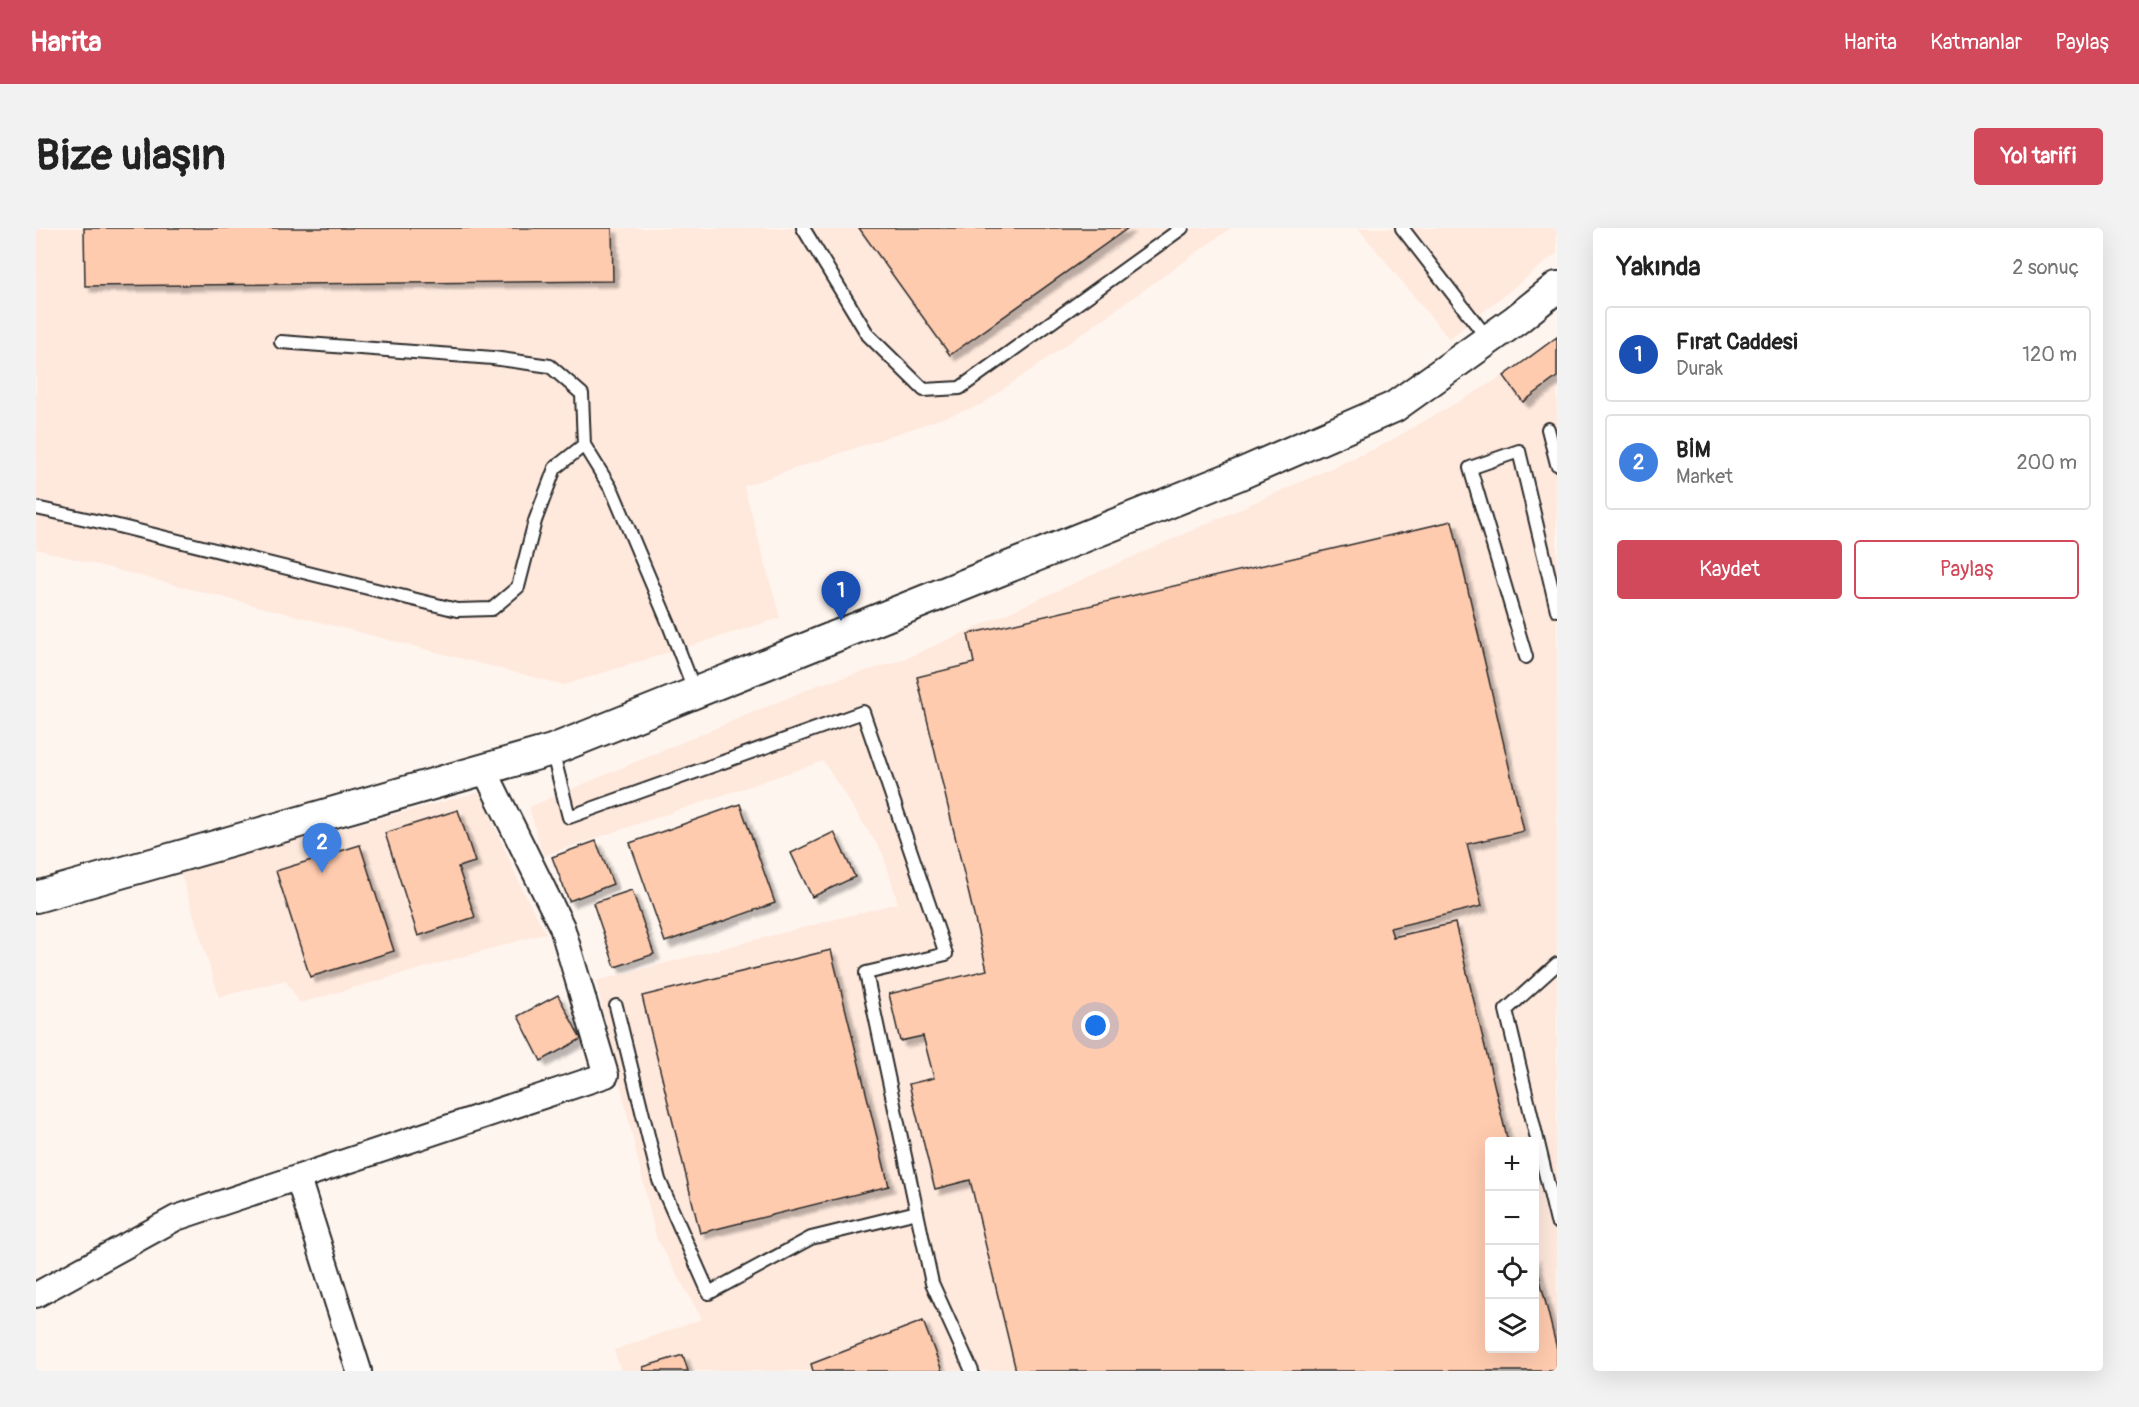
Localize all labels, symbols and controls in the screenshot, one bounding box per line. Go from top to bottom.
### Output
text: Harita [30,25,101,60]
text: Harita [1844,29,1897,56]
text: Katmanlar [1930,29,2022,56]
text: Paylaş [2055,29,2109,56]
button: Yol tarifi [1974,128,2103,185]
text: Bize ulaşın [36,130,226,182]
text: Yakında [1617,251,1701,283]
text: 2 sonuç [2012,255,2079,280]
text: Fırat Caddesi [1676,328,1798,356]
text: 1 [1635,342,1642,367]
text: 120 m [2022,342,2077,367]
text: Durak [1676,356,1723,381]
text: BİM [1676,436,1710,464]
text: 2 [1633,450,1644,475]
text: 200 m [2016,450,2077,475]
text: Market [1676,464,1733,489]
button: Kaydet [1617,540,1842,599]
button: Paylaş [1854,540,2079,599]
pin: 1 [822,572,860,621]
pin: 2 [302,824,342,873]
your location [1081,1011,1110,1040]
map controls [1485,1137,1539,1353]
button: + [1485,1137,1539,1191]
button: − [1485,1191,1539,1245]
button: locate [1485,1245,1539,1299]
button: layers [1485,1299,1539,1353]

